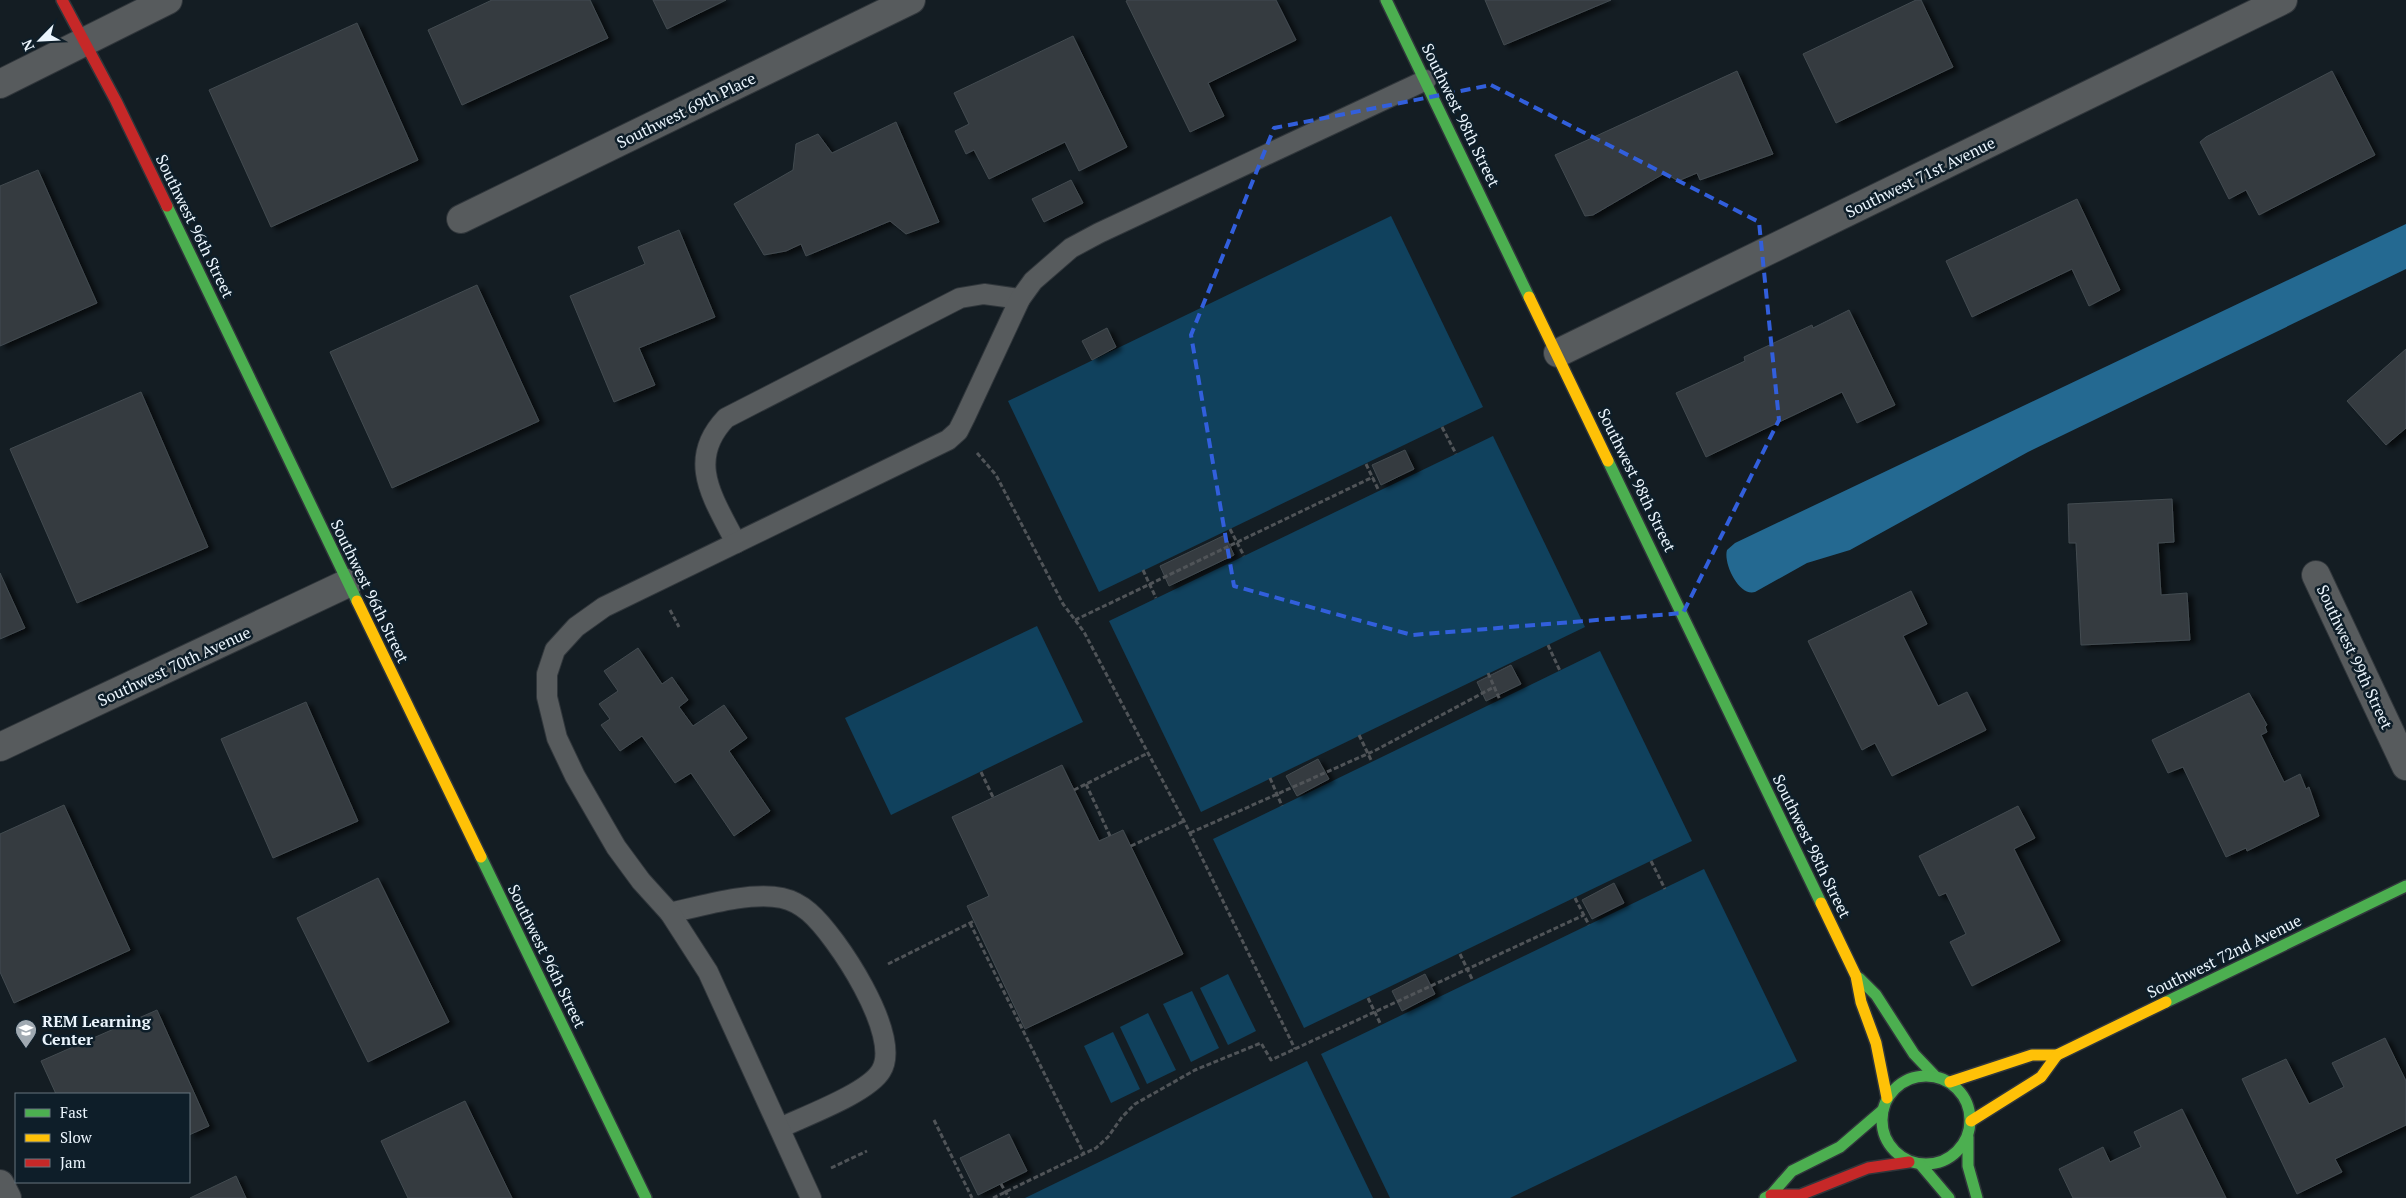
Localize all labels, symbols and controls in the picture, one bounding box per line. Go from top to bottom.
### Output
north arrow [15,15,65,65]
text: N [17,36,39,54]
street label: Southwest 98th Street [1417,40,1505,191]
street label: Southwest 69th Place [613,67,759,153]
street label: Southwest 71st Avenue [1841,131,1999,223]
street label: Southwest 96th Street [151,151,239,302]
street label: Southwest 98th Street [1593,405,1681,556]
street label: Southwest 96th Street [326,516,414,667]
street label: Southwest 99th Street [2312,581,2398,733]
street label: Southwest 70th Avenue [94,621,254,711]
street label: Southwest 98th Street [1768,771,1856,922]
street label: Southwest 96th Street [503,881,591,1032]
street label: Southwest 72nd Avenue [2143,909,2305,1003]
place label: REM Learning Center [42,1010,152,1050]
school or university icon: REM Learning Center [14,1018,38,1049]
legend [15,1093,190,1183]
text: Fast [60,1102,88,1122]
text: Slow [60,1127,93,1147]
text: Jam [60,1152,86,1172]

